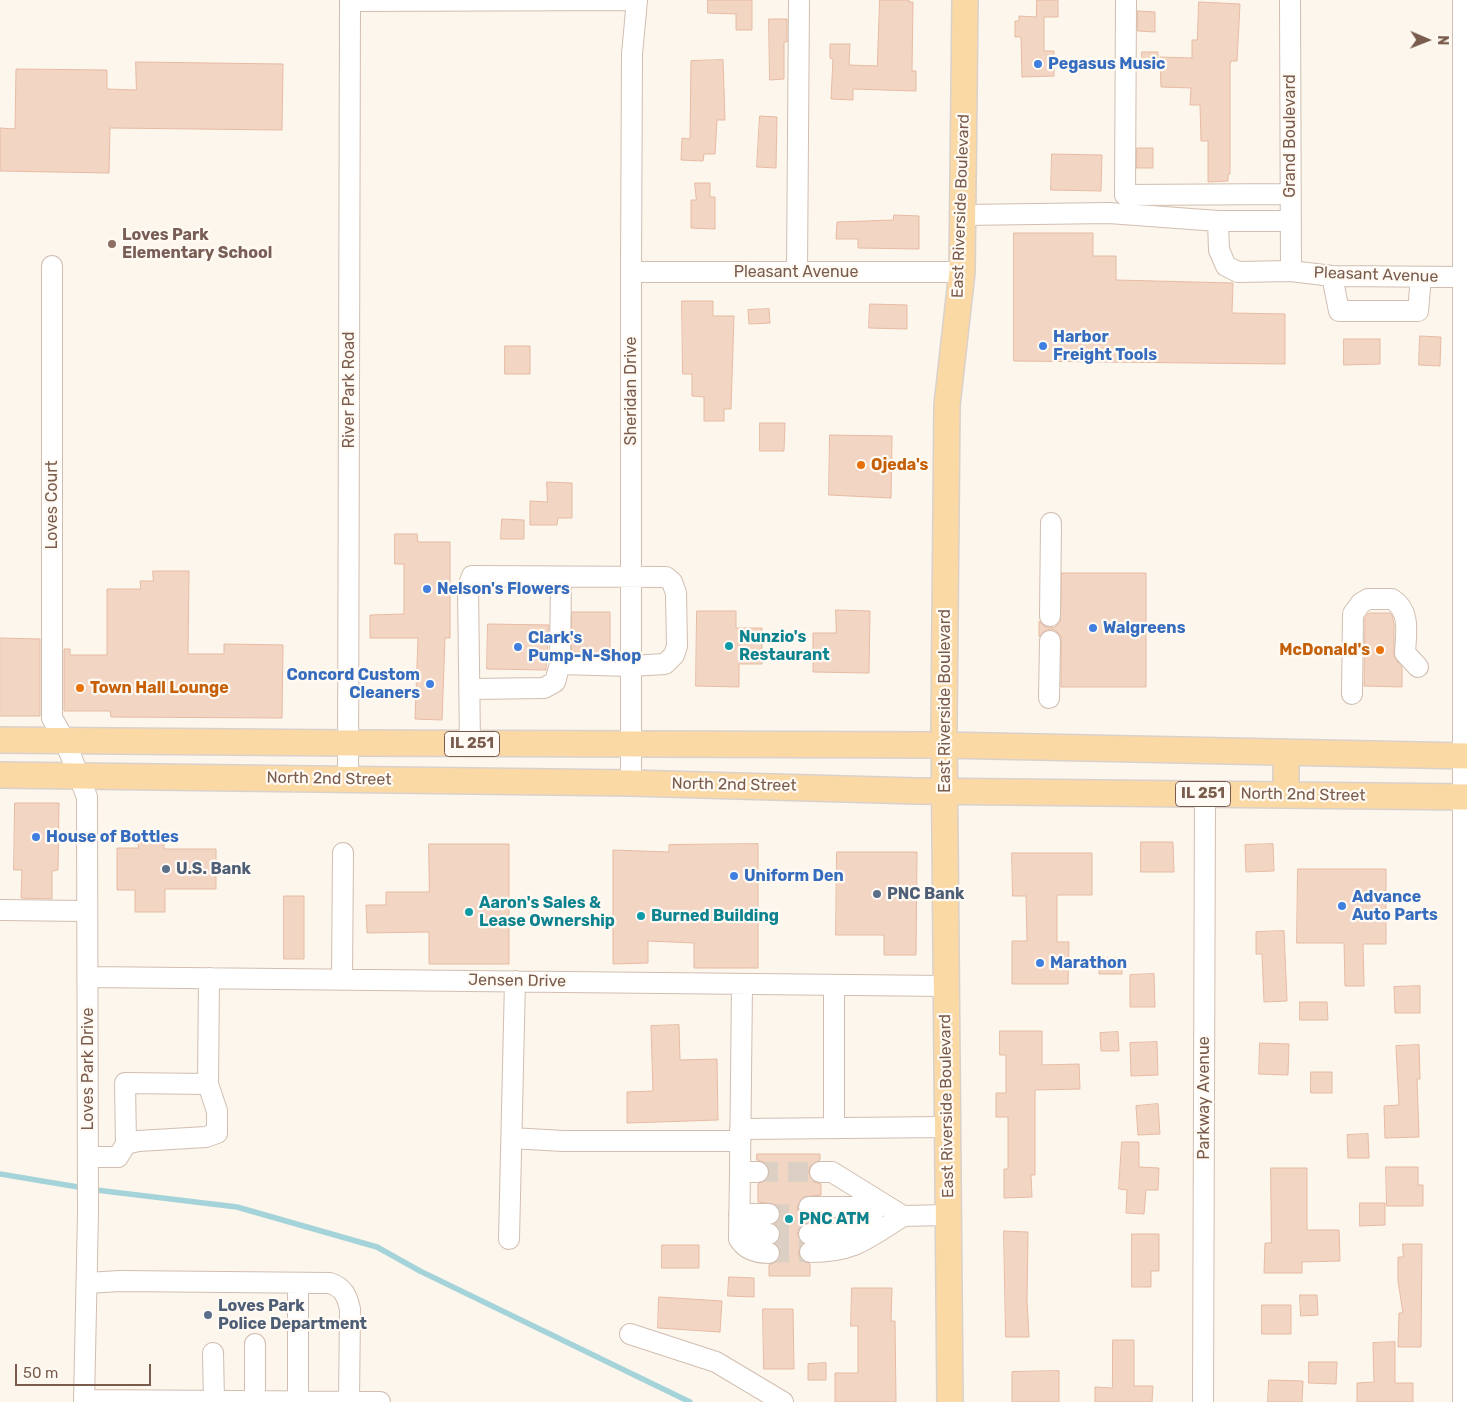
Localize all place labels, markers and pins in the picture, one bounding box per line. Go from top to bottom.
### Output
place label: Pegasus Music [1048,54,1166,74]
marker: Pegasus Music [1032,58,1044,70]
place label: Loves Park Elementary School [122,225,272,263]
marker: Loves Park Elementary School [106,238,118,250]
place label: Harbor Freight Tools [1053,327,1157,365]
marker: Harbor Freight Tools [1037,340,1049,352]
place label: Ojeda's [871,455,928,475]
marker: Ojeda's [855,459,867,471]
place label: Nelson's Flowers [437,579,570,599]
marker: Nelson's Flowers [421,583,433,595]
place label: Walgreens [1103,618,1185,638]
marker: Walgreens [1087,622,1099,634]
place label: Nunzio's Restaurant [739,627,830,665]
place label: Clark's Pump-N-Shop [528,628,641,666]
marker: Nunzio's Restaurant [723,640,735,652]
place label: McDonald's [1279,640,1370,660]
marker: Clark's Pump-N-Shop [512,641,524,653]
marker: McDonald's [1374,644,1386,656]
place label: Concord Custom Cleaners [287,665,420,703]
place label: Town Hall Lounge [90,678,229,698]
marker: Concord Custom Cleaners [424,678,436,690]
marker: Town Hall Lounge [74,682,86,694]
place label: House of Bottles [46,827,179,847]
marker: House of Bottles [30,831,42,843]
place label: U.S. Bank [176,859,251,879]
marker: U.S. Bank [160,863,172,875]
place label: Uniform Den [744,866,844,886]
marker: Uniform Den [728,870,740,882]
place label: PNC Bank [887,884,964,904]
place label: Advance Auto Parts [1352,887,1438,925]
marker: PNC Bank [871,888,883,900]
place label: Aaron's Sales & Lease Ownership [479,893,615,931]
marker: Advance Auto Parts [1336,900,1348,912]
marker: Aaron's Sales & Lease Ownership [463,906,475,918]
place label: Burned Building [651,906,779,926]
marker: Burned Building [635,910,647,922]
place label: Marathon [1050,953,1127,973]
marker: Marathon [1034,957,1046,969]
place label: PNC ATM [799,1209,870,1229]
marker: PNC ATM [783,1213,795,1225]
place label: Loves Park Police Department [218,1296,367,1334]
marker: Loves Park Police Department [202,1309,214,1321]

